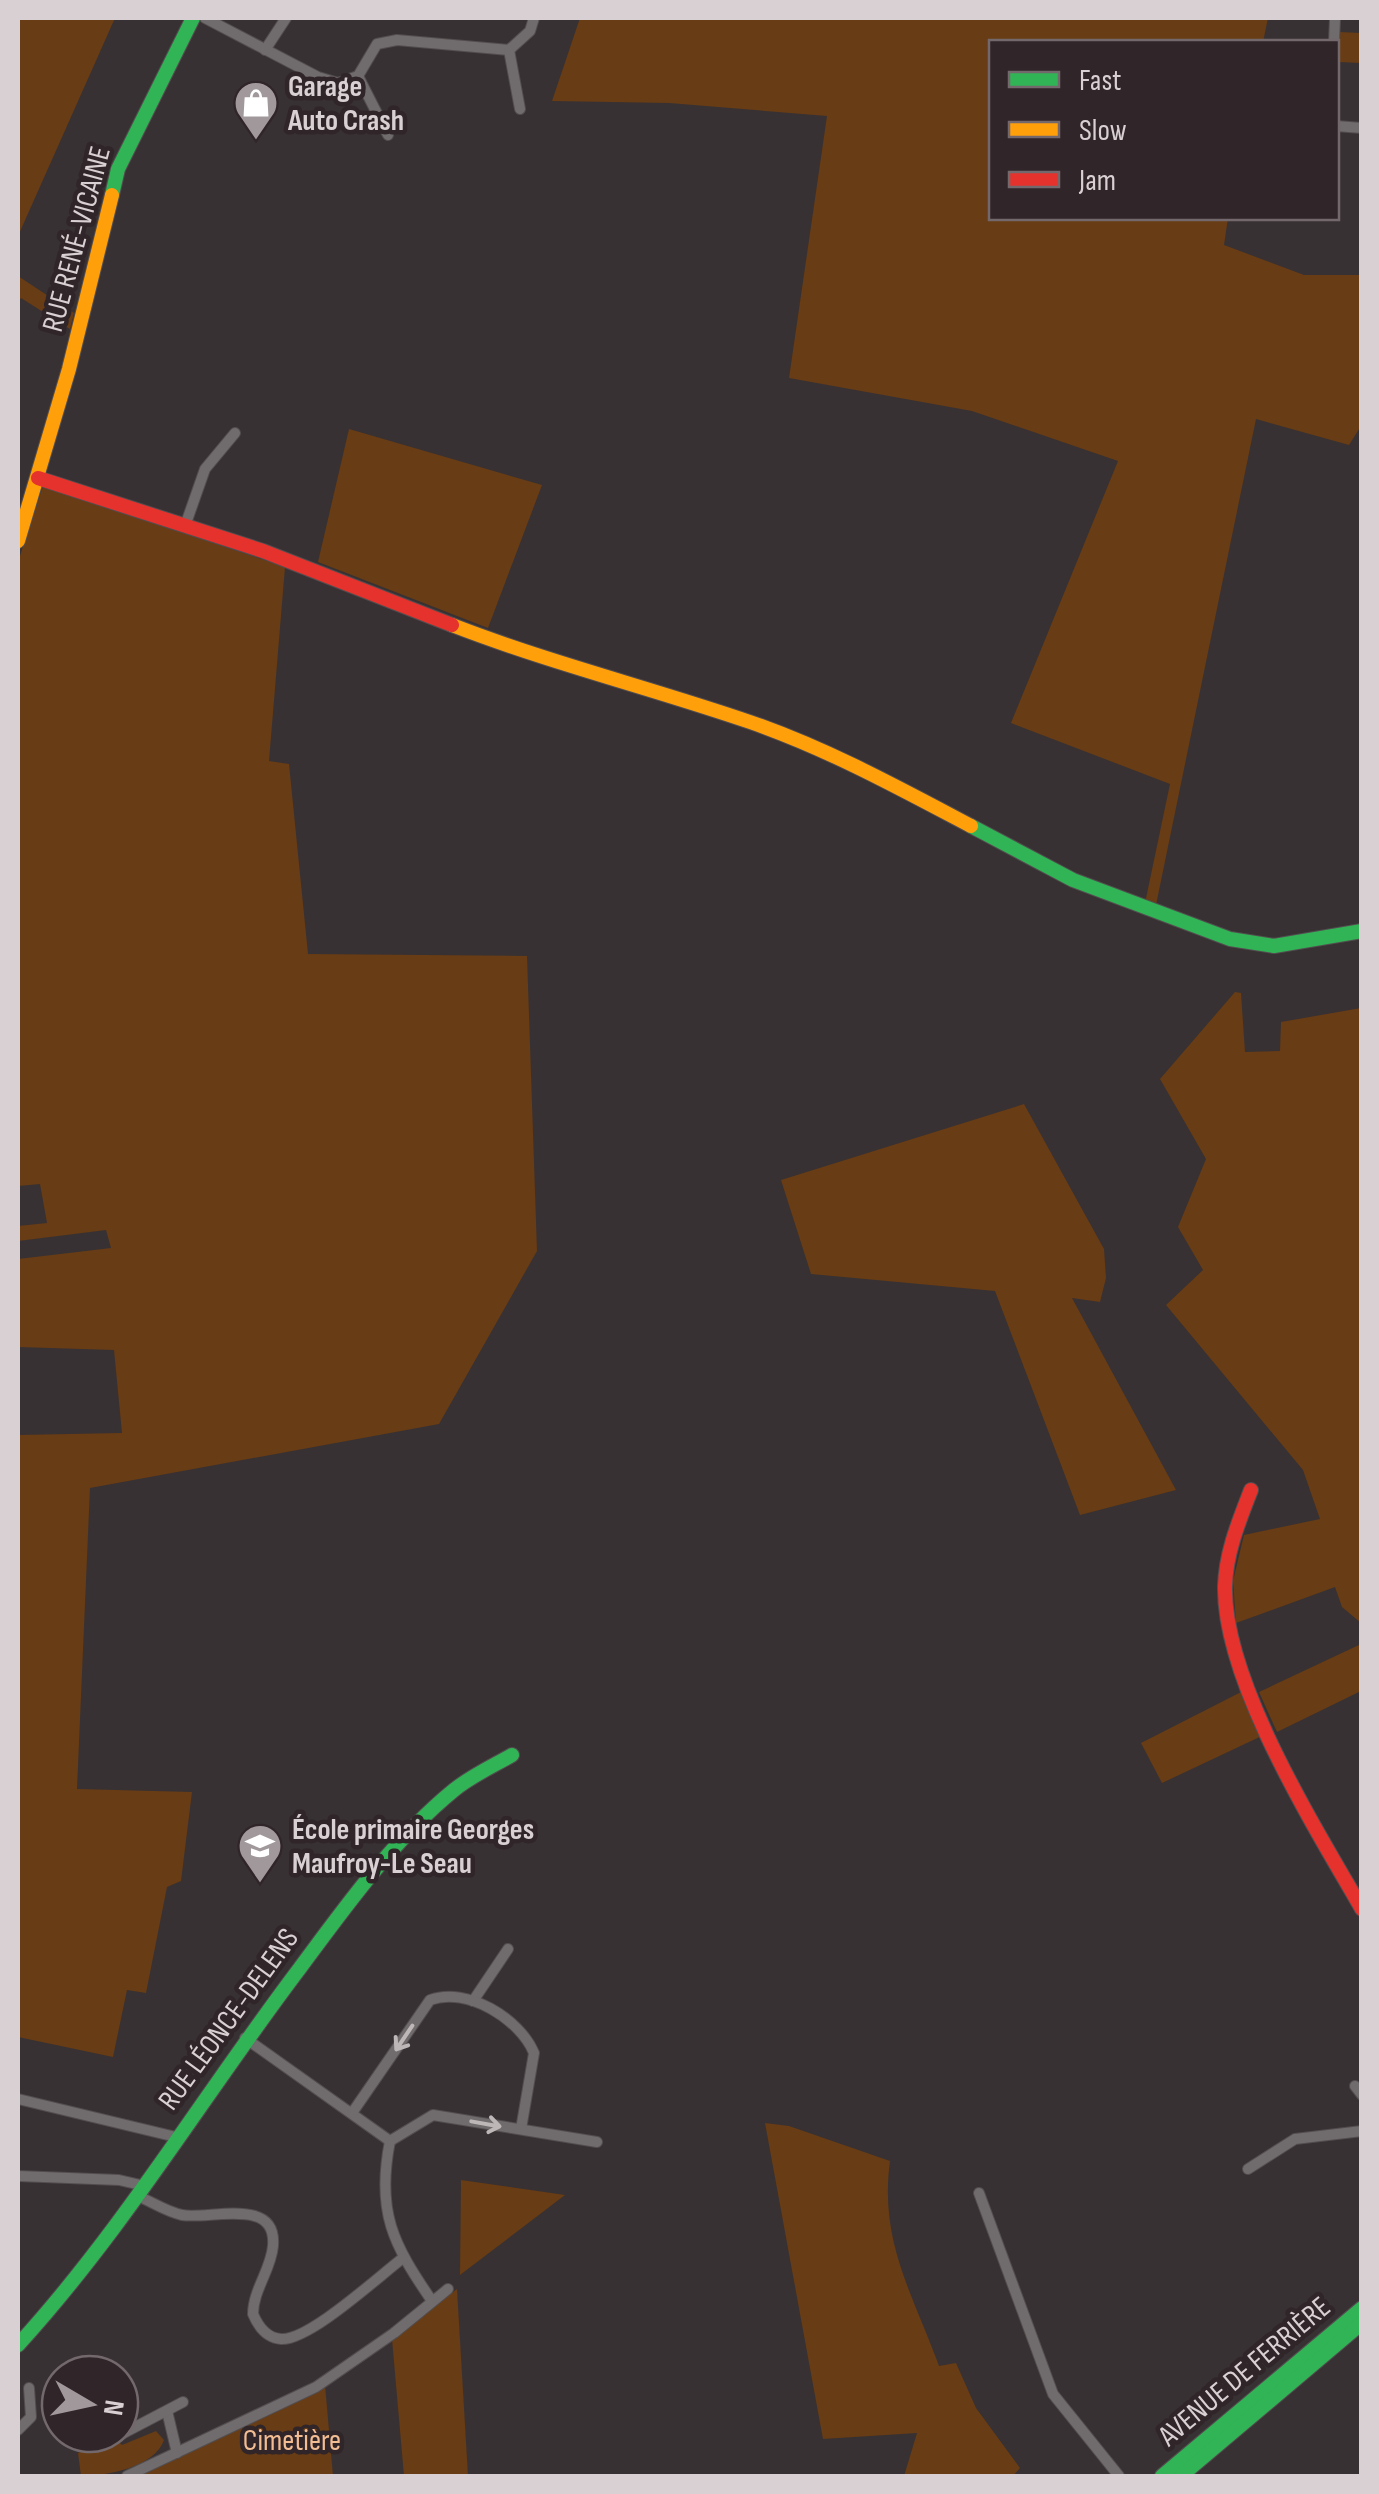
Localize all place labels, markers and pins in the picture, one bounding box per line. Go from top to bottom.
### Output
place label: Garage Auto Crash [287,69,404,139]
shop icon: Garage Auto Crash [233,80,279,141]
place label: École primaire Georges Maufroy-Le Seau [292,1812,534,1882]
school or university icon: École primaire Georges Maufroy-Le Seau [237,1823,283,1884]

